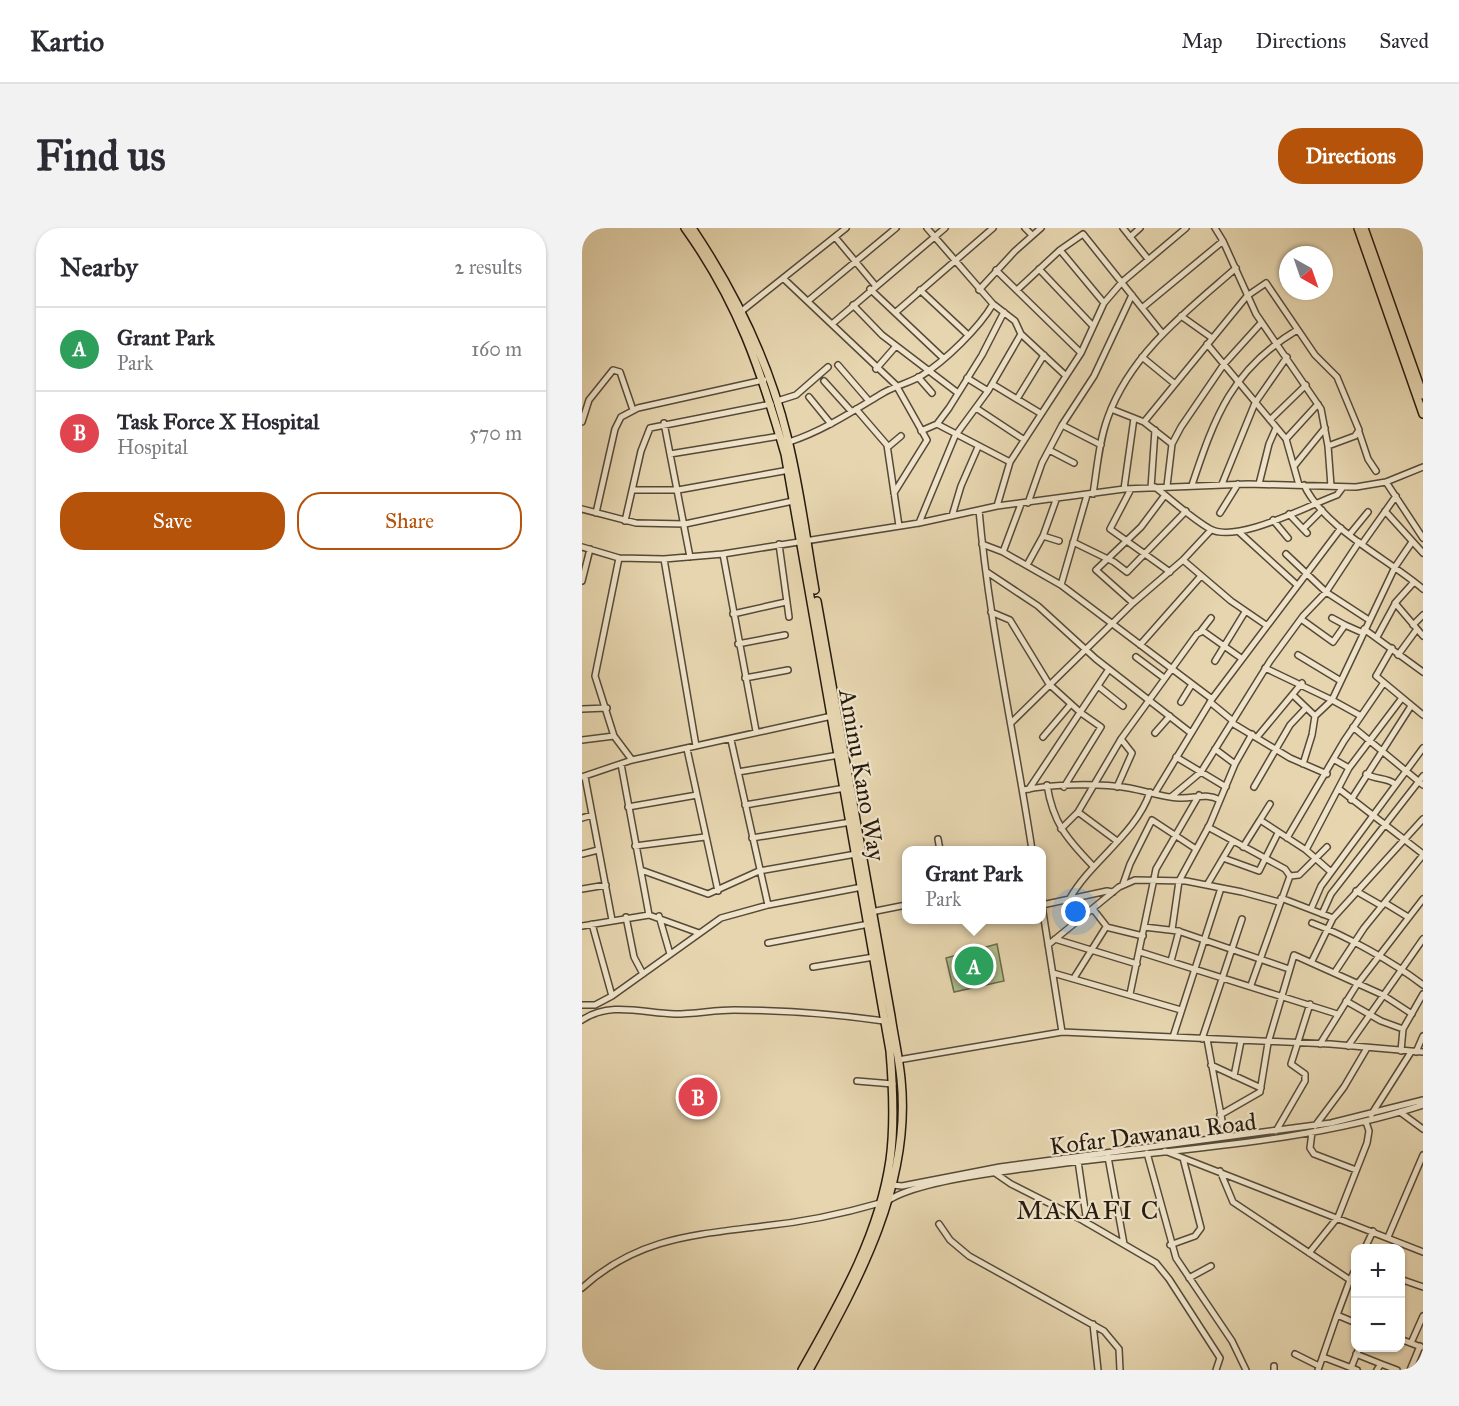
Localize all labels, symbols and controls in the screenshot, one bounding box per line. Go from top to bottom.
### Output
text: Kartio [30,24,104,59]
text: Map [1182,28,1223,54]
text: Directions [1256,28,1346,54]
text: Saved [1379,28,1429,54]
button: Directions [1278,128,1423,184]
text: Find us [36,130,166,182]
north arrow [1279,246,1333,300]
text: Nearby [60,251,138,283]
text: 2 results [454,255,522,279]
text: Grant Park [117,324,215,351]
text: A [73,337,86,361]
text: 160 m [471,337,522,361]
text: Park [117,351,153,375]
text: Task Force X Hospital [117,408,319,435]
text: B [73,421,86,445]
text: 570 m [469,421,522,445]
text: Hospital [117,435,188,459]
button: Save [60,492,285,550]
button: Share [297,492,522,550]
street label: Aminu Kano Way [832,686,892,864]
popup [902,846,1046,924]
text: Grant Park [925,860,1023,887]
text: Park [925,887,961,911]
your location [1061,897,1090,926]
pin: A [954,944,994,988]
pin: B [678,1074,718,1120]
street label: Kofar Dawanau Road [1048,1106,1258,1162]
district label: MAKAFI C [1016,1194,1160,1226]
map controls [1351,1244,1405,1352]
button: + [1351,1244,1405,1298]
button: − [1351,1298,1405,1352]

